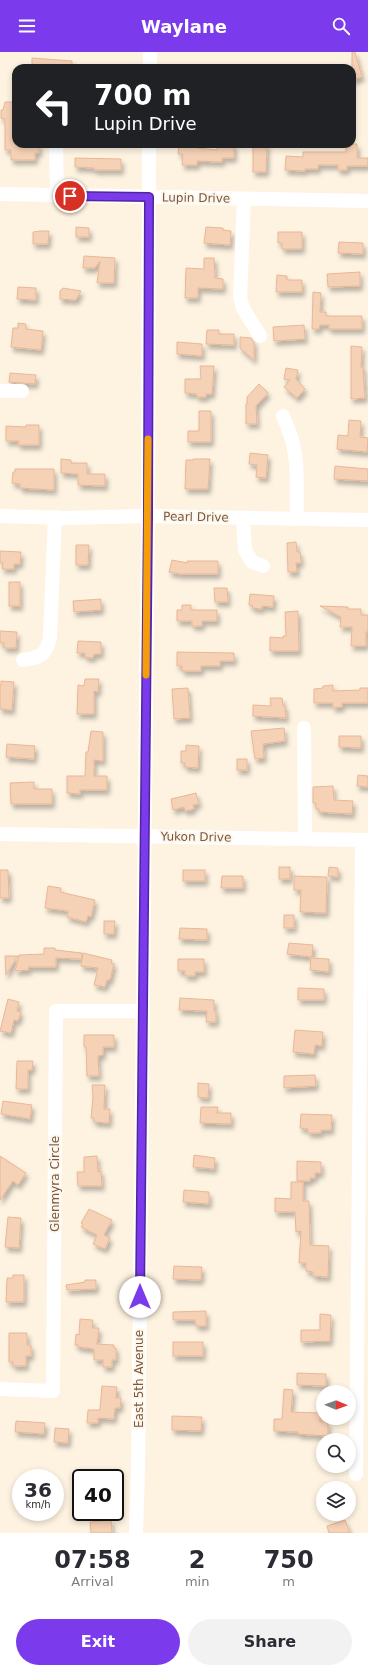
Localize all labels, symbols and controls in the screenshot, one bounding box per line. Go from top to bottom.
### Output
icon: menu [16,15,38,37]
icon: search [330,15,352,37]
text: Waylane [141,16,227,37]
text: 700 m [94,79,191,112]
icon: left [28,80,80,132]
text: Lupin Drive [94,113,197,134]
pin [53,179,87,213]
icon: arrive [59,185,81,207]
street label: Lupin Drive [162,190,230,206]
street label: Pearl Drive [163,509,229,525]
street label: Yukon Drive [159,829,232,845]
street label: Glenmyra Circle [48,1136,62,1232]
position arrow [119,1276,161,1318]
street label: East 5th Avenue [132,1330,146,1428]
north arrow [316,1385,356,1425]
map controls [316,1385,356,1521]
button: search [316,1433,356,1473]
speed limit sign: 40 [72,1469,124,1521]
text: 36 [24,1478,52,1502]
button: layers [316,1481,356,1521]
text: km/h [25,1499,51,1510]
text: 07:58 [54,1546,131,1574]
text: 2 [189,1546,205,1574]
text: 750 [264,1546,314,1574]
text: Arrival [71,1574,114,1589]
text: min [185,1574,209,1589]
text: m [282,1574,295,1589]
button: Exit [16,1619,180,1665]
button: Share [188,1619,352,1665]

